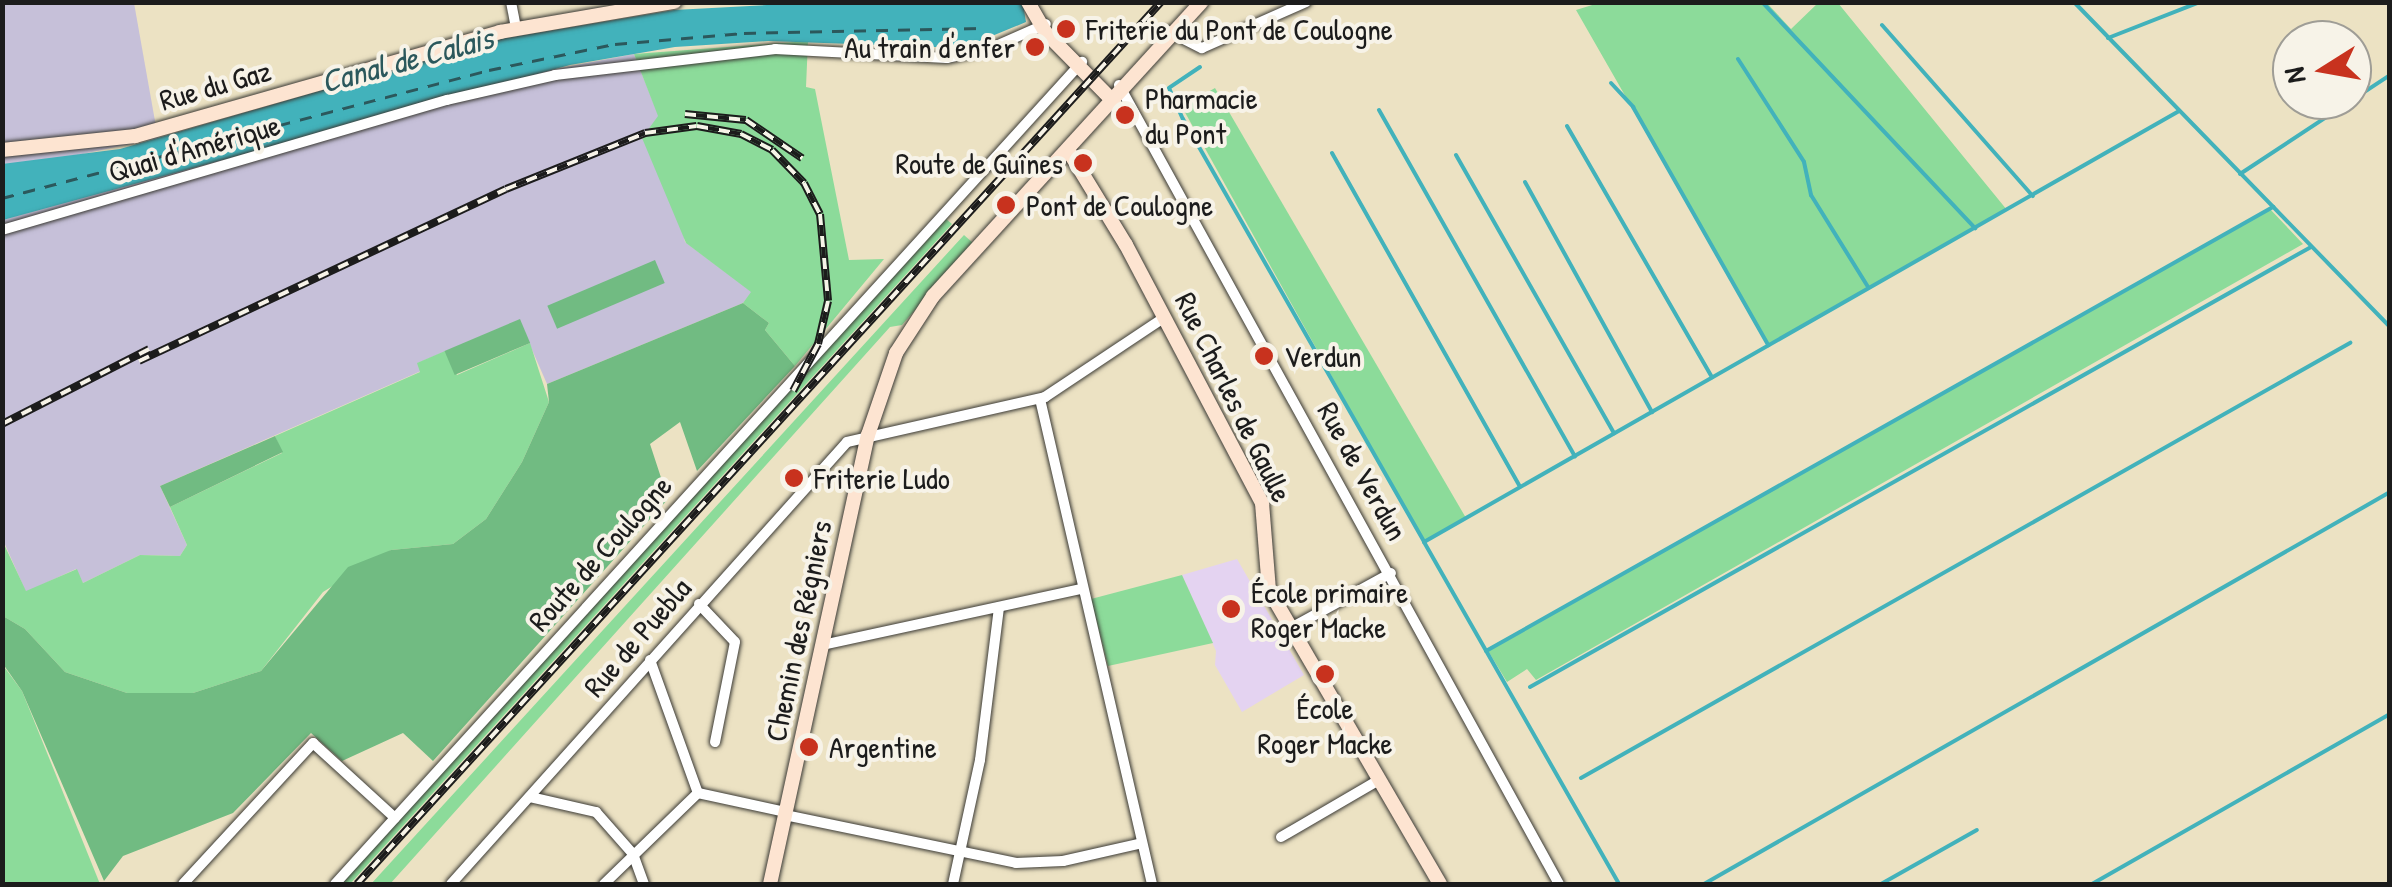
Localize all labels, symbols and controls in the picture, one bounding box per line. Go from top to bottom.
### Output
place label: Friterie du Pont de Coulogne [1086,11,1393,47]
marker: Friterie du Pont de Coulogne [1055,18,1077,40]
water label: Canal de Calais [317,19,497,101]
north arrow [2272,20,2372,120]
place label: Au train d'enfer [844,29,1015,65]
marker: Au train d'enfer [1024,36,1046,58]
street label: Rue du Gaz [155,52,275,118]
text: N [2274,64,2315,86]
place label: Pharmacie du Pont [1145,80,1258,150]
marker: Pharmacie du Pont [1114,104,1136,126]
street label: Quai d'Amérique [104,106,284,190]
place label: Route de Guînes [895,145,1063,181]
marker: Route de Guînes [1072,152,1094,174]
place label: Pont de Coulogne [1026,187,1213,223]
marker: Pont de Coulogne [995,194,1017,216]
street label: Rue Charles de Gaulle [1168,286,1300,508]
place label: Verdun [1284,338,1362,374]
marker: Verdun [1253,345,1275,367]
street label: Rue de Verdun [1310,396,1416,546]
place label: Friterie Ludo [814,460,950,496]
marker: Friterie Ludo [783,467,805,489]
street label: Route de Coulogne [521,468,679,638]
street label: Chemin des Régniers [757,517,839,745]
street label: Rue de Puebla [576,570,698,704]
place label: École primaire Roger Macke [1251,574,1408,644]
marker: École primaire Roger Macke [1220,598,1242,620]
marker: École Roger Macke [1314,663,1336,685]
place label: École Roger Macke [1257,690,1393,760]
place label: Argentine [829,729,937,765]
marker: Argentine [798,736,820,758]

